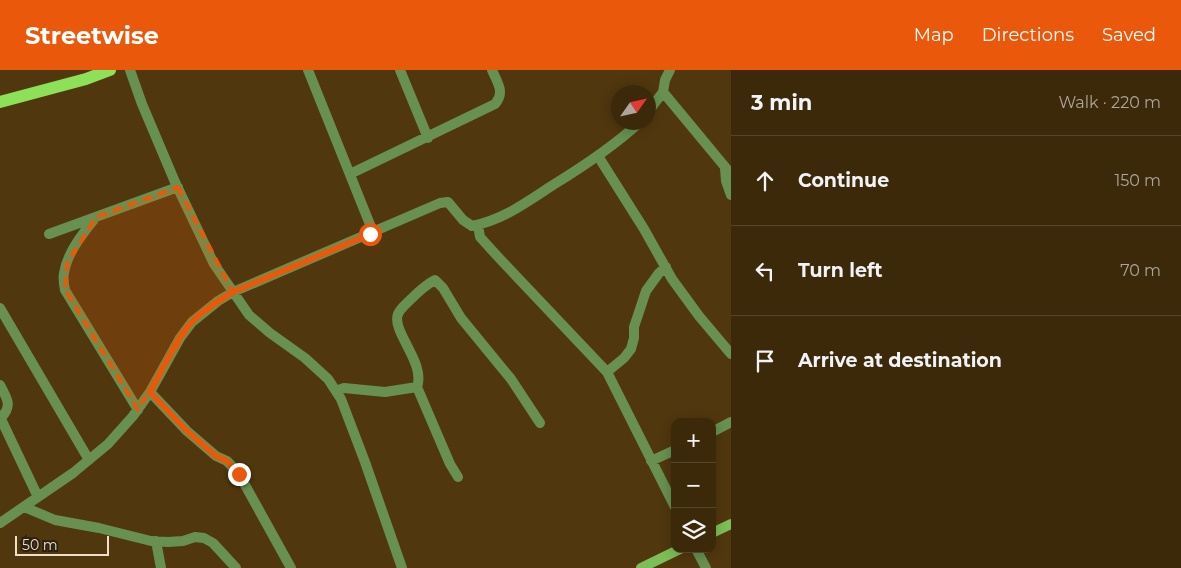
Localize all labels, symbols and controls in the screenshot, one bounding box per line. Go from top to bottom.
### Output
text: Streetwise [25,21,159,50]
text: Map [914,24,954,46]
text: Directions [982,24,1074,46]
text: Saved [1102,24,1156,46]
north arrow [611,85,656,130]
text: 3 min [751,90,812,115]
text: Walk · 220 m [1058,93,1161,112]
icon: ahead [751,167,779,195]
text: Continue [798,169,889,192]
text: 150 m [1114,171,1161,190]
route start [359,223,382,246]
icon: left [751,257,779,285]
text: Turn left [798,259,883,282]
text: 70 m [1120,261,1161,280]
icon: arrive [751,347,779,375]
text: Arrive at destination [798,349,1002,372]
map controls [671,418,716,553]
button: + [671,418,716,463]
route end [228,463,251,486]
button: − [671,463,716,508]
button: layers [671,508,716,553]
scale bar [15,533,109,556]
text: 50 m [22,536,58,554]

